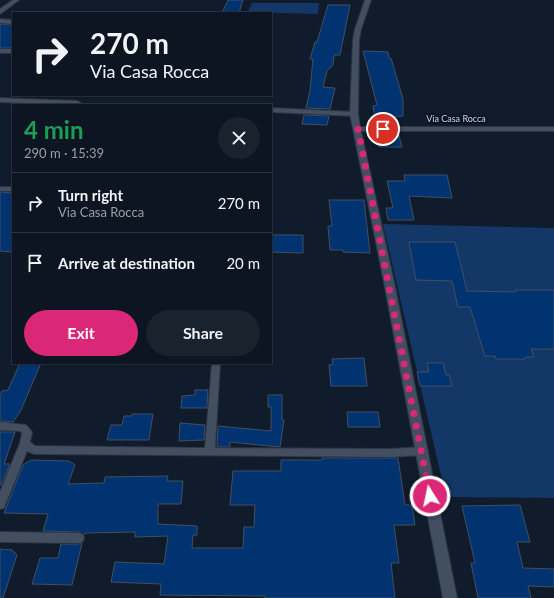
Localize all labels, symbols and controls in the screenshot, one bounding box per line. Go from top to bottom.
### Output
text: 270 m [90,26,169,60]
icon: right [24,28,76,80]
text: Via Casa Rocca [90,60,209,82]
pin [366,112,400,146]
street label: Via Casa Rocca [426,113,486,124]
text: 4 min [24,115,84,144]
button: close [218,117,260,159]
icon: arrive [372,118,394,140]
text: 290 m · 15:39 [24,145,104,161]
text: Turn right [58,186,123,204]
icon: right [24,192,46,214]
text: 270 m [218,194,260,212]
text: Via Casa Rocca [58,204,144,220]
icon: arrive [24,252,46,274]
text: Arrive at destination [58,254,195,272]
text: 20 m [226,254,260,272]
button: Exit [24,310,138,356]
button: Share [146,310,260,356]
position arrow [409,475,451,517]

